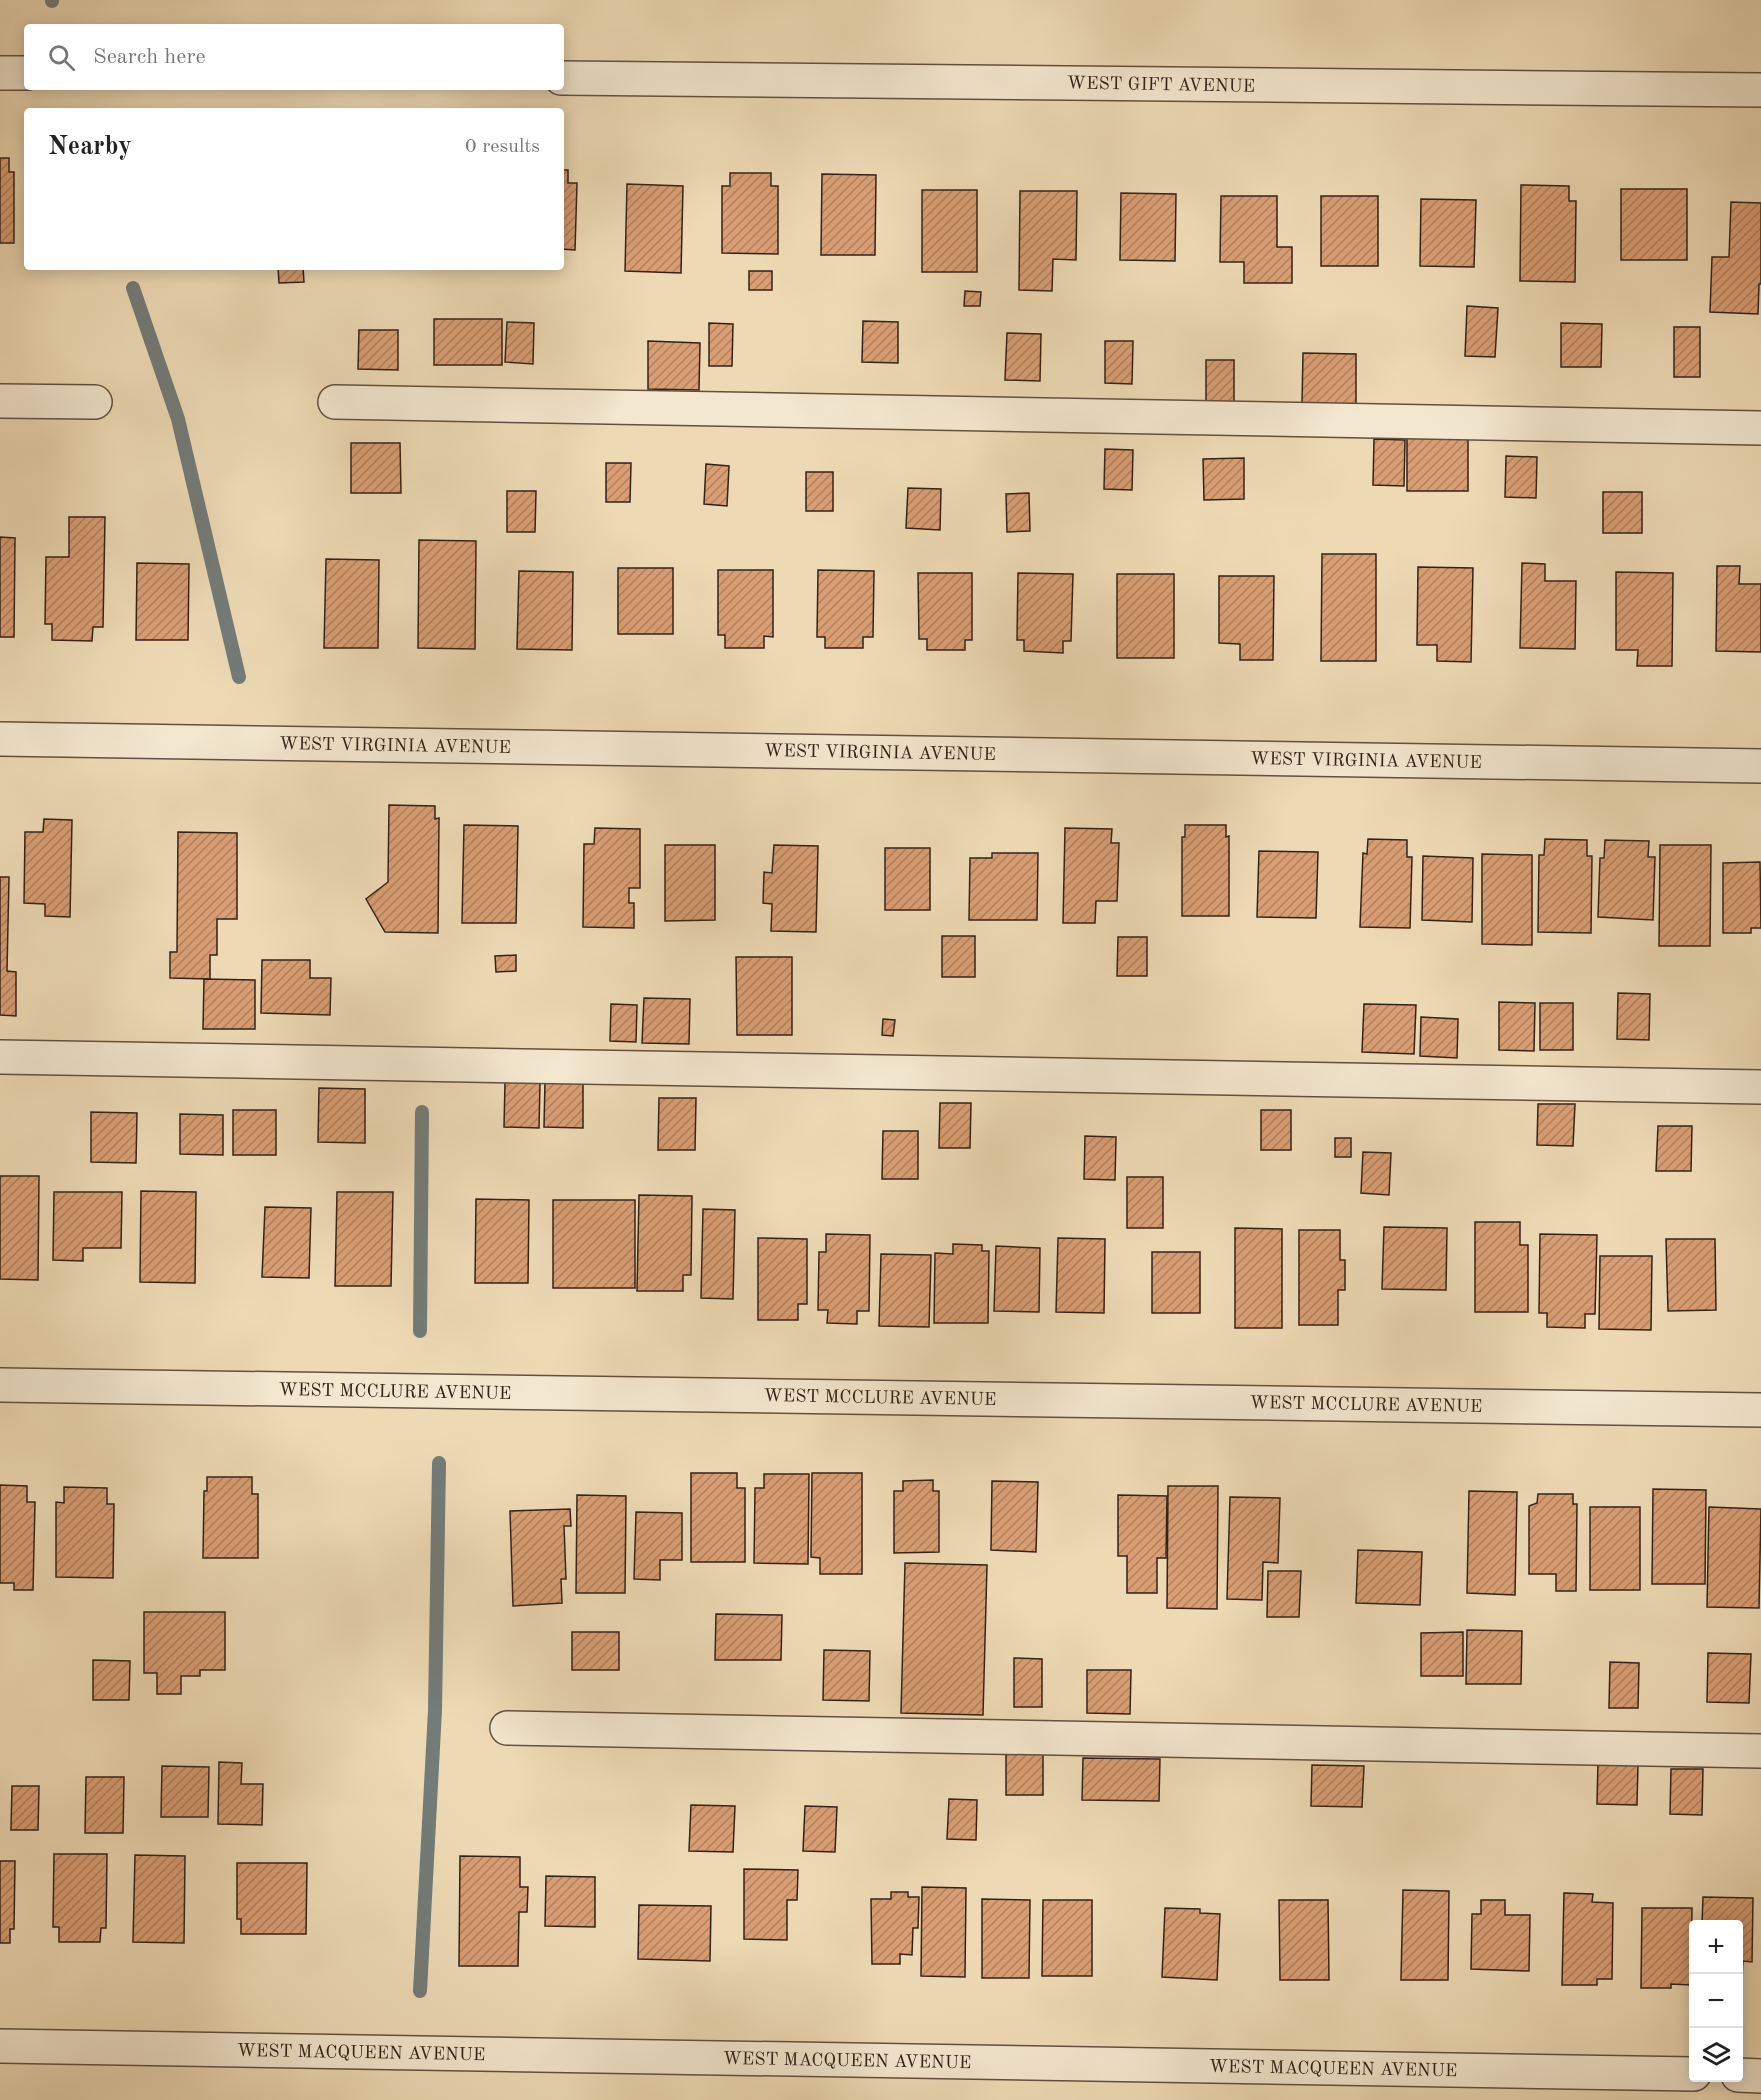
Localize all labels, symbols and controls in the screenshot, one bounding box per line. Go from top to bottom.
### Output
search box [24,24,564,90]
icon: search [45,41,78,74]
text: Search here [93,46,206,68]
street label: WEST GIFT AVENUE [1067,74,1255,96]
text: Nearby [48,134,132,160]
text: 0 results [465,137,540,157]
street label: WEST VIRGINIA AVENUE [279,735,511,757]
street label: WEST VIRGINIA AVENUE [764,742,996,764]
street label: WEST VIRGINIA AVENUE [1250,750,1482,772]
street label: WEST MCCLURE AVENUE [278,1381,511,1403]
street label: WEST MCCLURE AVENUE [763,1387,996,1409]
street label: WEST MCCLURE AVENUE [1249,1394,1482,1416]
map controls [1689,1920,1743,2082]
button: + [1689,1920,1743,1974]
button: − [1689,1974,1743,2028]
button: layers [1689,2028,1743,2082]
street label: WEST MACQUEEN AVENUE [237,2042,485,2064]
street label: WEST MACQUEEN AVENUE [723,2050,971,2072]
street label: WEST MACQUEEN AVENUE [1209,2058,1457,2080]

